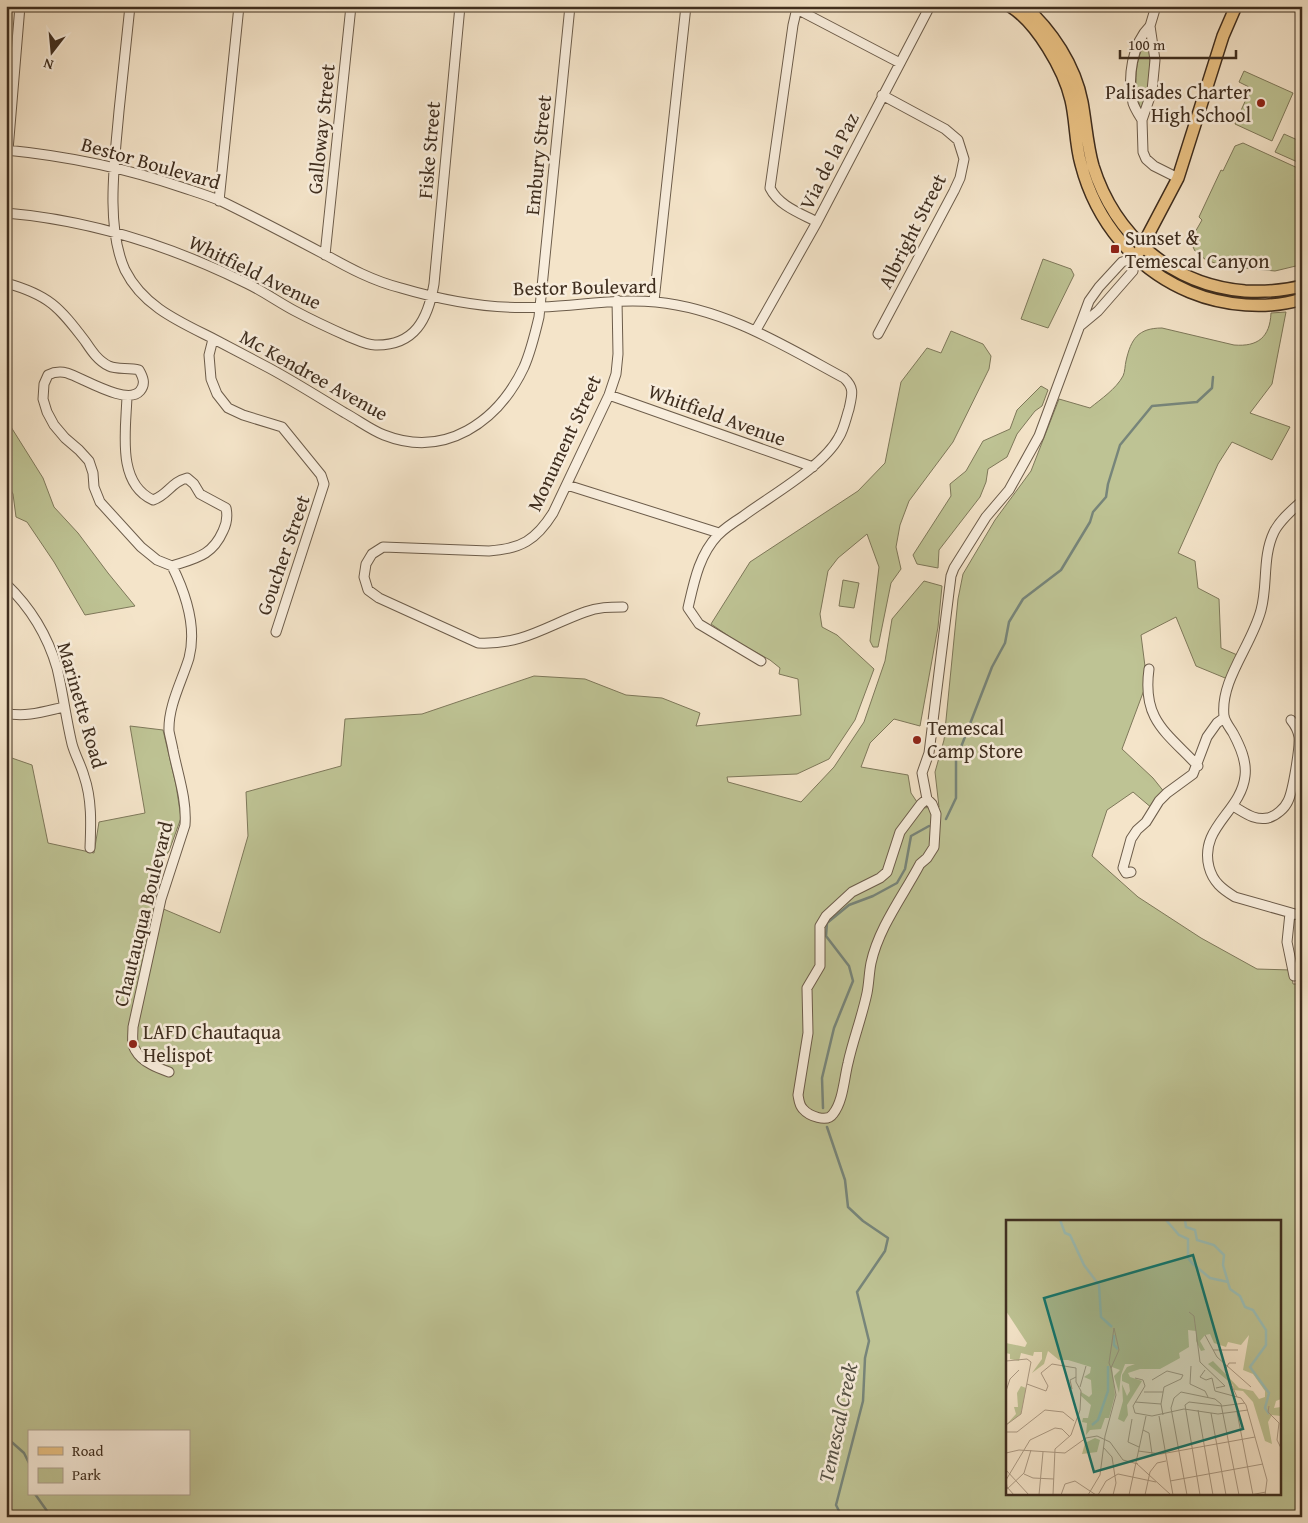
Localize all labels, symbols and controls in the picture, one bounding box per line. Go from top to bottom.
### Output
north arrow [28,28,78,78]
scale bar [1120,28,1237,60]
text: 100 m [1128,34,1166,55]
text: N [41,53,56,75]
street label: Galloway Street [299,62,342,195]
place label: Palisades Charter High School [1105,77,1251,129]
street label: Embury Street [517,93,558,217]
marker: Palisades Charter High School [1255,97,1267,109]
street label: Fiske Street [410,100,447,200]
street label: Via de la Paz [792,107,866,214]
street label: Bestor Boulevard [78,129,225,196]
street label: Albright Street [870,168,953,293]
place label: Sunset & Temescal Canyon [1125,223,1269,275]
street label: Whitfield Avenue [184,227,327,316]
marker: Sunset & Temescal Canyon [1109,243,1121,255]
street label: Bestor Boulevard [513,271,657,302]
street label: Mc Kendree Avenue [235,322,394,427]
street label: Monument Street [519,370,608,516]
street label: Whitfield Avenue [644,376,790,453]
street label: Goucher Street [248,491,317,619]
street label: Marinette Road [51,638,114,772]
place label: Temescal Camp Store [927,713,1023,765]
marker: Temescal Camp Store [911,734,923,746]
street label: Chautauqua Boulevard [105,818,180,1010]
place label: LAFD Chautaqua Helispot [143,1017,281,1069]
marker: LAFD Chautaqua Helispot [127,1038,139,1050]
inset map [1006,1220,1280,1496]
water label: Temescal Creek [810,1360,865,1486]
legend [28,1430,190,1496]
text: Road [72,1440,103,1461]
text: Park [72,1464,101,1485]

